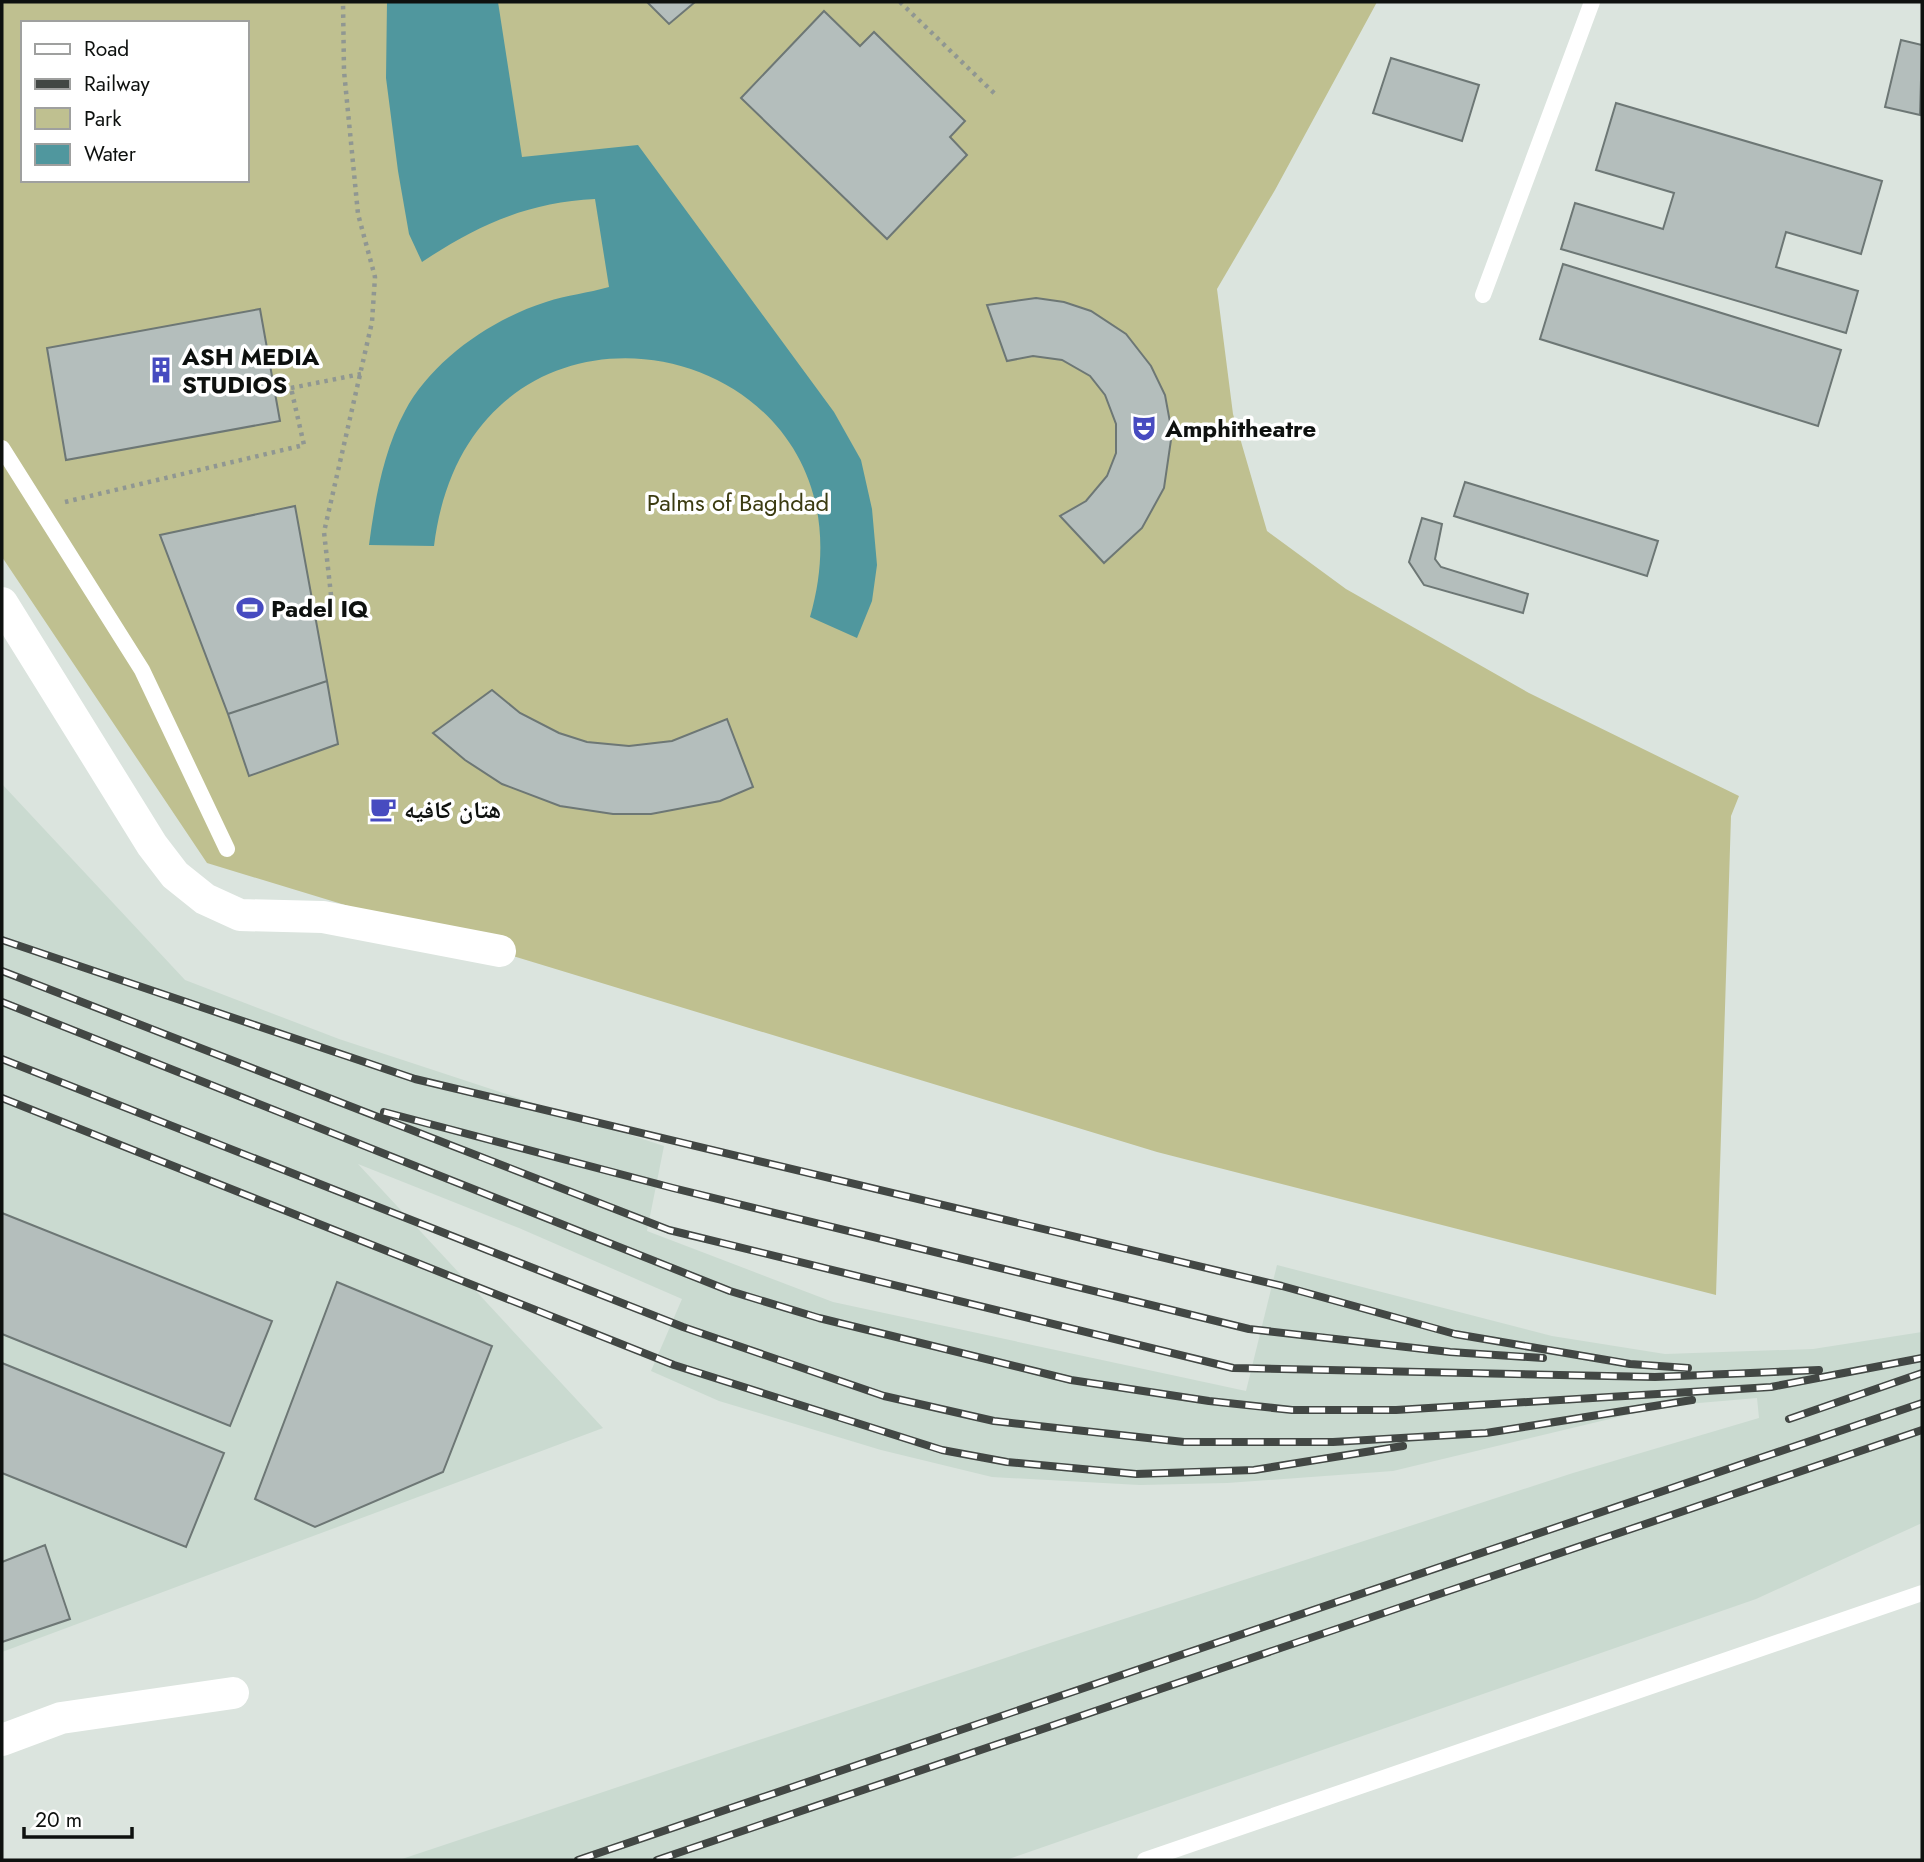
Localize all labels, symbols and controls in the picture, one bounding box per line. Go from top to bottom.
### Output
legend [21,21,248,182]
text: Road [84,34,129,64]
text: Railway [84,69,150,99]
text: Park [84,104,122,134]
text: Water [84,139,137,169]
place label: ASH MEDIA STUDIOS [181,339,320,402]
building icon: ASH MEDIA STUDIOS [146,355,176,385]
place label: Amphitheatre [1164,411,1316,446]
theatre icon: Amphitheatre [1129,413,1159,443]
park label: Palms of Baghdad [647,485,829,520]
place label: Padel IQ [271,591,369,626]
sports icon: Padel IQ [235,593,265,623]
place label: هتان كافيه [404,792,501,827]
cafe icon: هتان كافيه [368,794,398,824]
scale bar [24,1796,133,1840]
text: 20 m [35,1805,82,1835]

